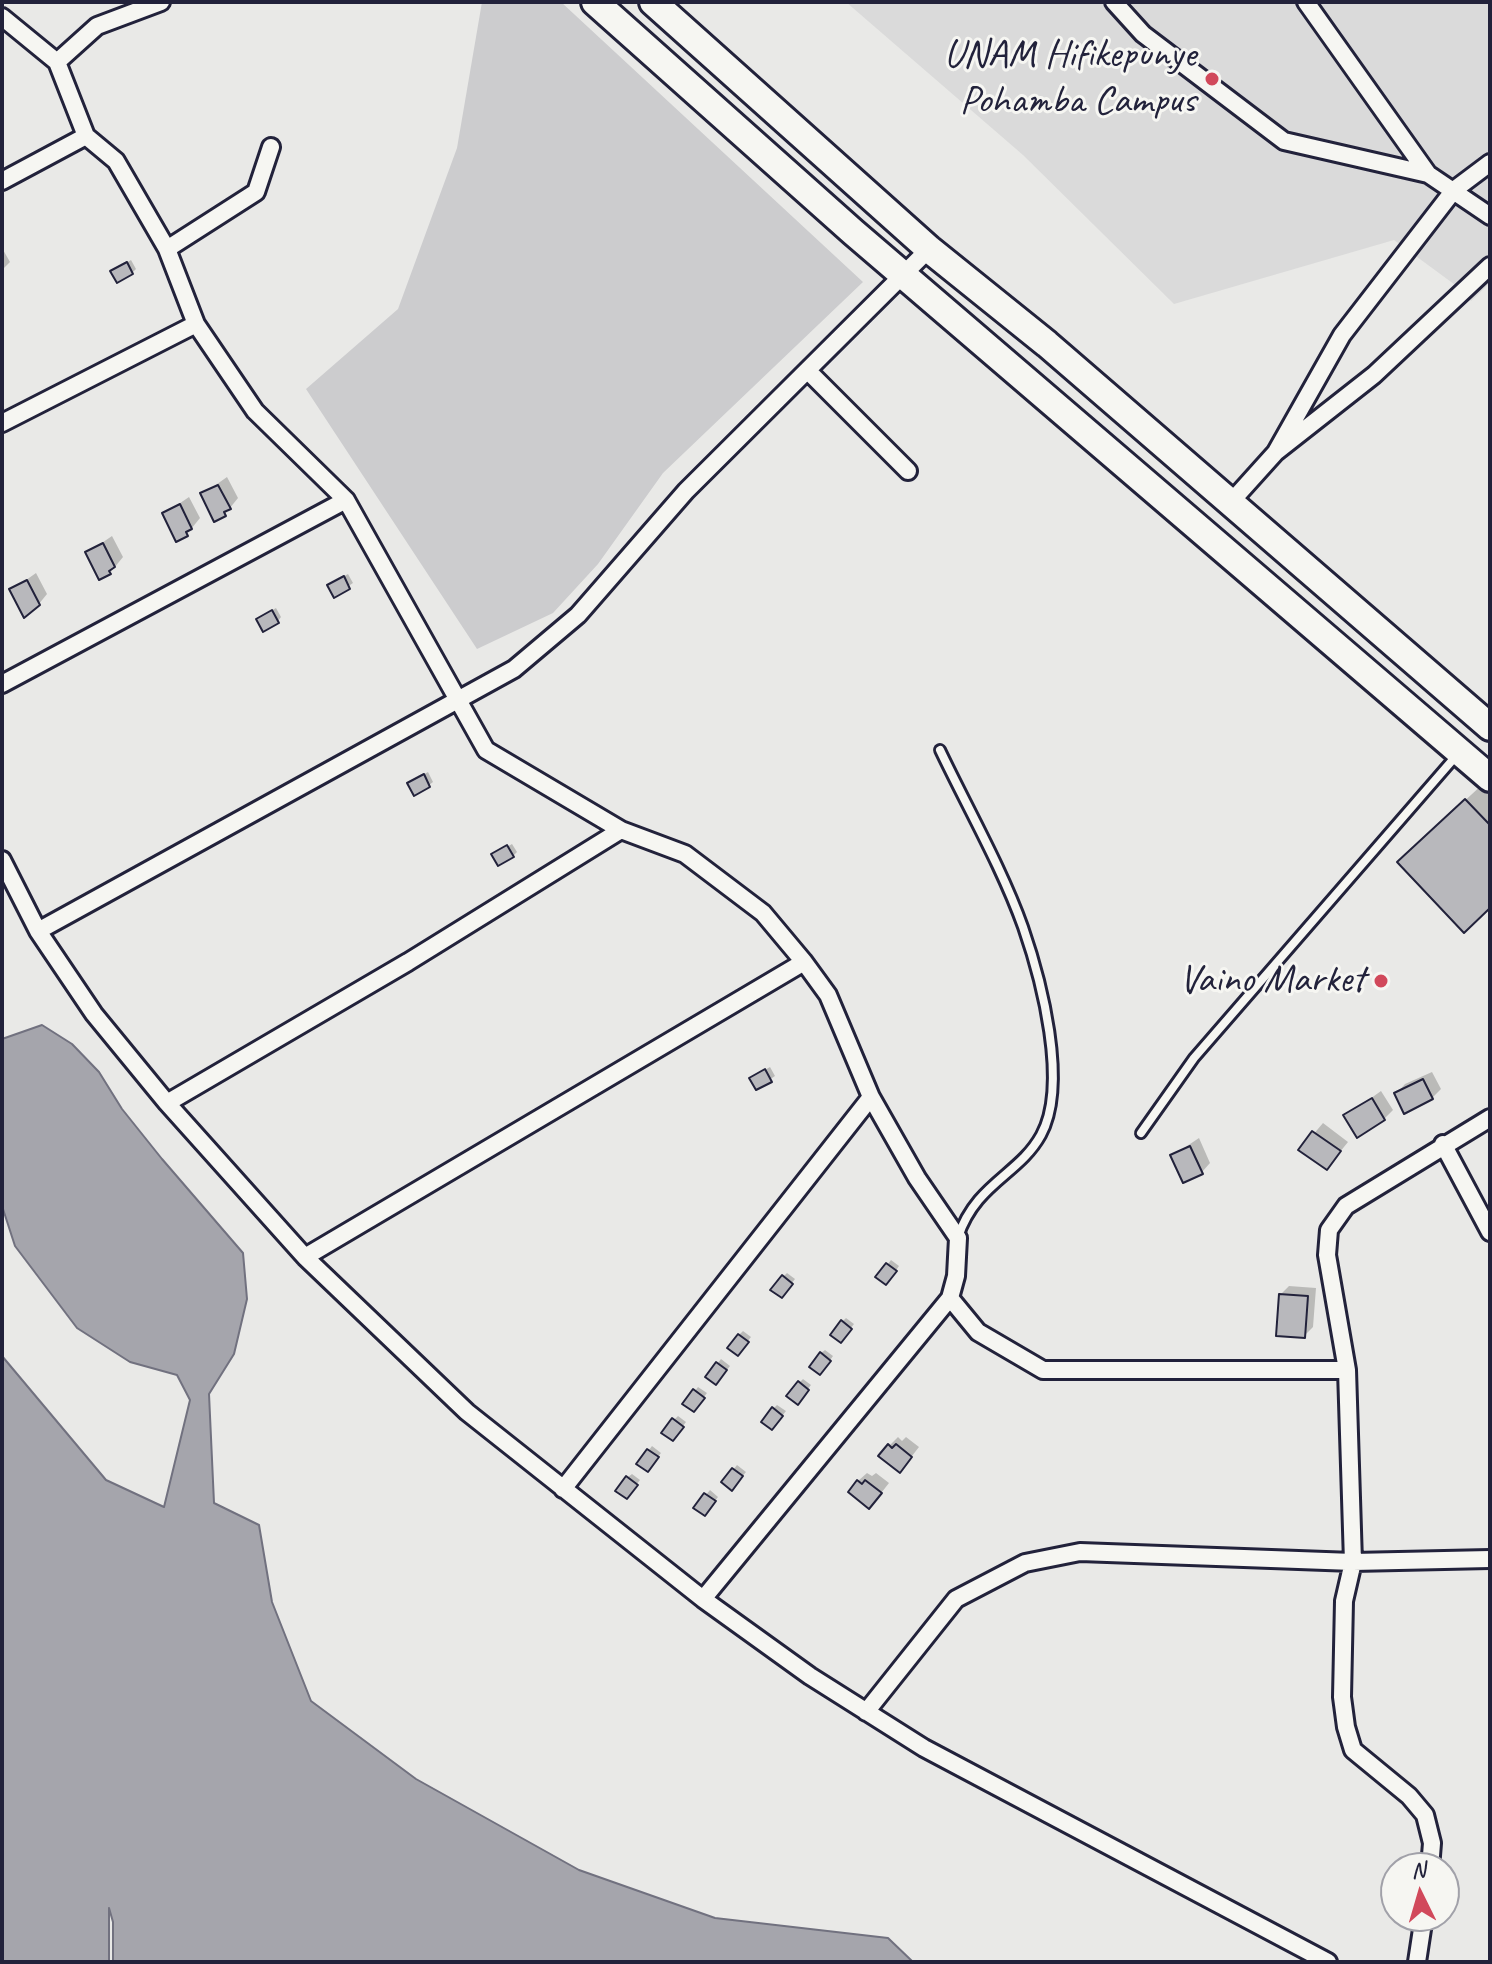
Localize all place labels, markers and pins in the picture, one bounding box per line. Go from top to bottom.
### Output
place label: UNAM Hifikepunye Pohamba Campus [944,32,1196,126]
marker: UNAM Hifikepunye Pohamba Campus [1203,70,1221,88]
place label: Vaino Market [1179,957,1365,1005]
marker: Vaino Market [1372,972,1390,990]

